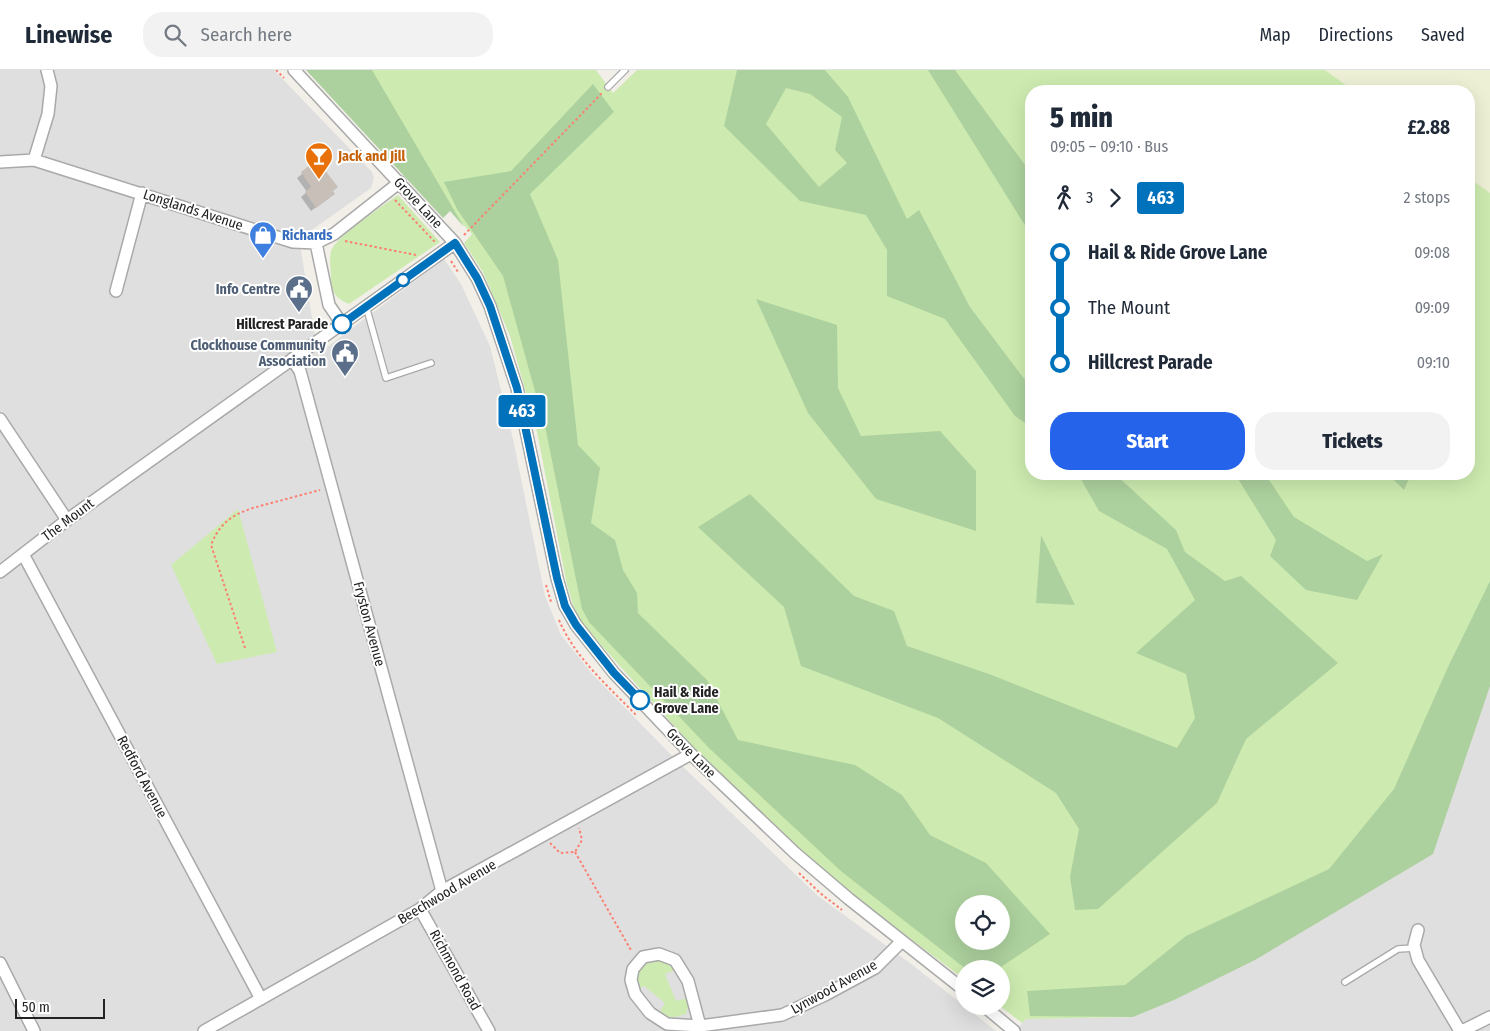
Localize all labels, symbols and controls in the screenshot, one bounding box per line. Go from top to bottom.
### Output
search box [143,12,493,57]
text: Linewise [25,21,113,49]
icon: search [161,21,189,49]
text: Search here [201,23,292,46]
text: Map [1259,24,1291,46]
text: Directions [1319,24,1393,46]
text: Saved [1421,24,1465,46]
text: 5 min [1050,101,1113,134]
text: £2.88 [1407,116,1450,139]
text: 09:05 – 09:10 · Bus [1050,137,1168,156]
bar icon: Jack and Jill [304,141,334,180]
place label: Jack and Jill [337,148,406,165]
street label: Grove Lane [390,174,446,232]
icon: walk [1050,184,1078,212]
icon: forward [1101,184,1129,212]
street label: Longlands Avenue [141,186,245,234]
text: 463 [1147,187,1174,209]
text: 3 [1086,188,1093,207]
text: 2 stops [1404,188,1450,207]
shop icon: Richards [248,220,278,259]
place label: Richards [282,227,332,244]
text: Hail & Ride Grove Lane [1088,241,1267,264]
text: 09:08 [1414,243,1450,262]
unlabelled marker [396,273,410,287]
public building icon: Info Centre [284,274,314,313]
place label: Info Centre [216,281,280,298]
text: The Mount [1088,296,1170,319]
text: 09:09 [1415,298,1450,317]
marker: Hillcrest Parade [332,314,352,334]
place label: Hillcrest Parade [236,316,328,333]
place label: Clockhouse Community Association [190,337,326,370]
public building icon: Clockhouse Community Association [330,338,360,377]
text: Hillcrest Parade [1088,351,1213,374]
text: 09:10 [1417,353,1450,372]
line badge: 463 [493,395,551,427]
text: 463 [508,400,536,422]
button: Start [1050,412,1245,470]
button: Tickets [1255,412,1450,470]
street label: The Mount [39,495,98,545]
street label: Fryston Avenue [350,580,389,668]
place label: Hail & Ride Grove Lane [654,684,719,717]
marker: Hail & Ride Grove Lane [630,690,650,710]
street label: Grove Lane [663,725,720,782]
street label: Redford Avenue [113,733,171,821]
street label: Beechwood Avenue [395,856,499,928]
map controls [955,895,1010,1015]
button: locate [955,895,1010,950]
street label: Richmond Road [426,927,484,1013]
street label: Lynwood Avenue [788,956,880,1018]
button: layers [955,960,1010,1015]
scale bar [15,996,105,1019]
text: 50 m [22,999,50,1016]

